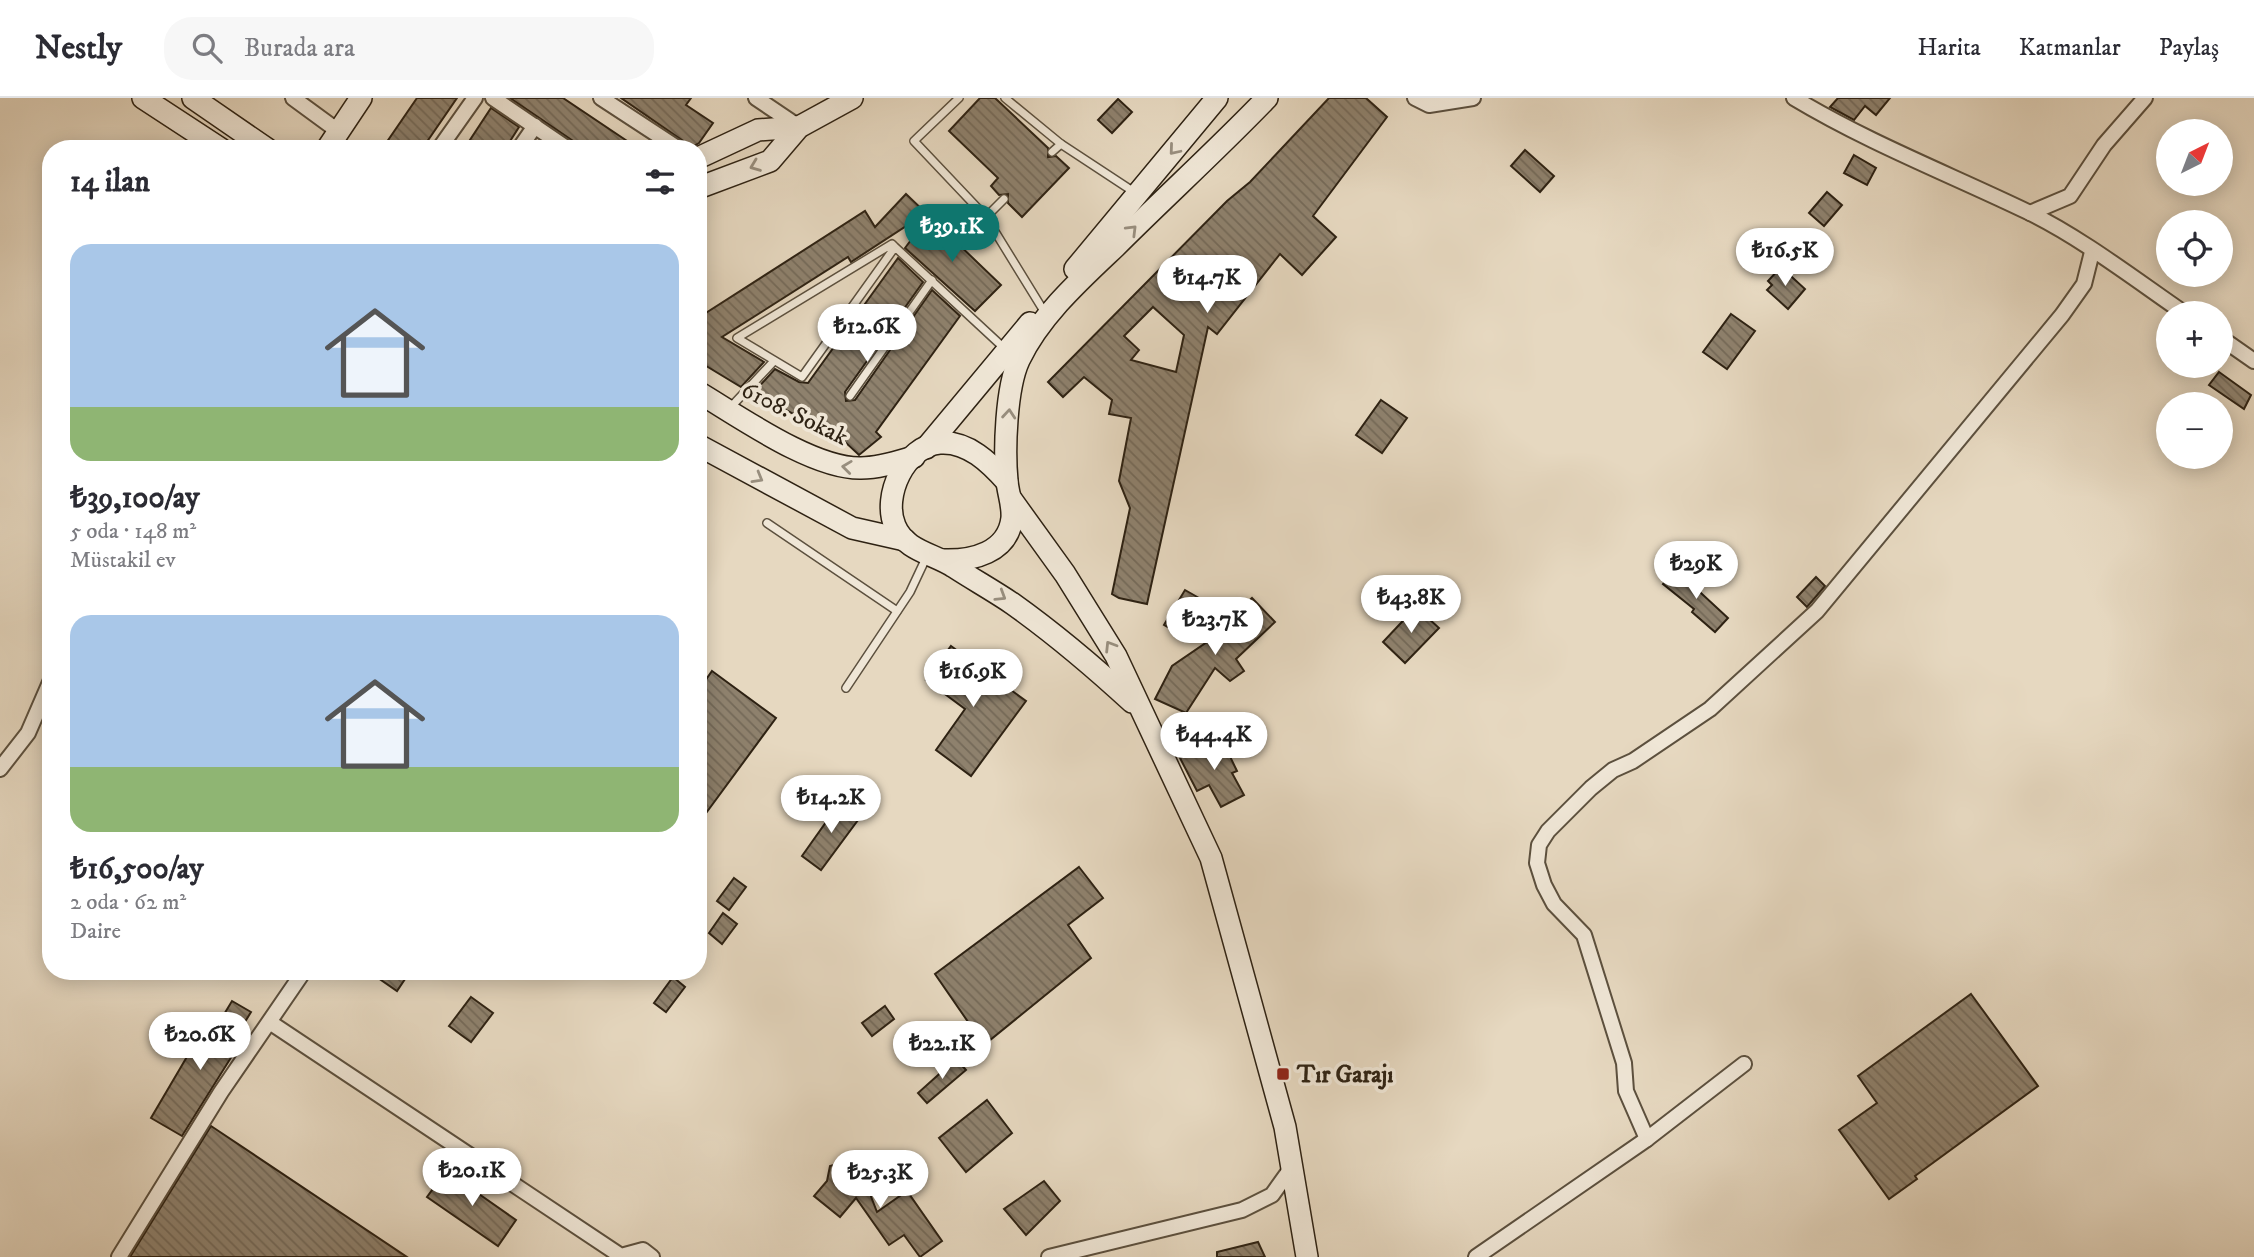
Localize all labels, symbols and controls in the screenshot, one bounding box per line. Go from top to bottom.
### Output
search box [164,17,654,80]
text: Nestly [35,28,122,69]
icon: search [188,29,226,67]
text: Burada ara [244,32,355,65]
text: Harita [1917,33,1981,63]
text: Katmanlar [2019,33,2121,63]
text: Paylaş [2159,33,2219,63]
north arrow [2156,119,2233,196]
map controls [2156,119,2233,469]
one-way arrow [1169,143,1182,155]
one-way arrow [750,158,762,172]
icon: filters [641,163,679,201]
text: 14 ilan [70,164,150,201]
pin: ₺39.1K [895,204,1009,264]
button: locate [2156,210,2233,287]
text: ₺39.1K [920,212,984,241]
one-way arrow [1123,225,1136,238]
pin: ₺16.5K [1728,228,1842,288]
text: ₺16.5K [1752,236,1818,265]
pin: ₺14.7K [1150,256,1264,315]
text: ₺14.7K [1173,263,1241,292]
icon: home [312,290,438,416]
button: + [2156,301,2233,378]
pin: ₺12.6K [810,304,924,364]
text: ₺12.6K [834,312,900,341]
street label: 6108. Sokak [736,375,853,453]
button: − [2156,392,2233,469]
one-way arrow [1002,408,1017,420]
one-way arrow [842,459,853,474]
one-way arrow [751,470,763,483]
text: ₺39,100/ay [70,480,200,517]
text: 5 oda · 148 m² [70,517,196,546]
pin: ₺29K [1655,542,1737,601]
text: Müstakil ev [70,546,176,575]
text: ₺29K [1670,549,1722,578]
pin: ₺43.8K [1354,575,1468,635]
text: ₺43.8K [1377,583,1445,612]
one-way arrow [993,588,1006,601]
pin: ₺23.7K [1158,598,1272,657]
text: ₺23.7K [1182,605,1248,634]
one-way arrow [1106,641,1119,654]
pin: ₺16.9K [916,650,1030,709]
text: ₺16.9K [940,657,1006,686]
icon: home [312,661,438,787]
pin: ₺44.4K [1157,712,1271,772]
text: ₺44.4K [1176,720,1252,749]
pin: ₺14.2K [774,776,888,835]
text: ₺14.2K [797,783,865,812]
text: ₺16,500/ay [70,851,204,888]
text: 2 oda · 62 m² [70,888,186,917]
text: Daire [70,917,121,946]
pin: ₺20.6K [143,1012,257,1072]
text: ₺20.6K [165,1020,235,1049]
pin: ₺22.1K [885,1021,999,1081]
text: ₺22.1K [909,1029,975,1058]
place label: Tır Garajı [1296,1060,1394,1090]
marker: Tır Garajı [1275,1066,1291,1082]
pin: ₺20.1K [415,1148,529,1208]
pin: ₺25.3K [823,1150,937,1210]
text: ₺20.1K [439,1156,505,1185]
text: ₺25.3K [847,1158,913,1187]

